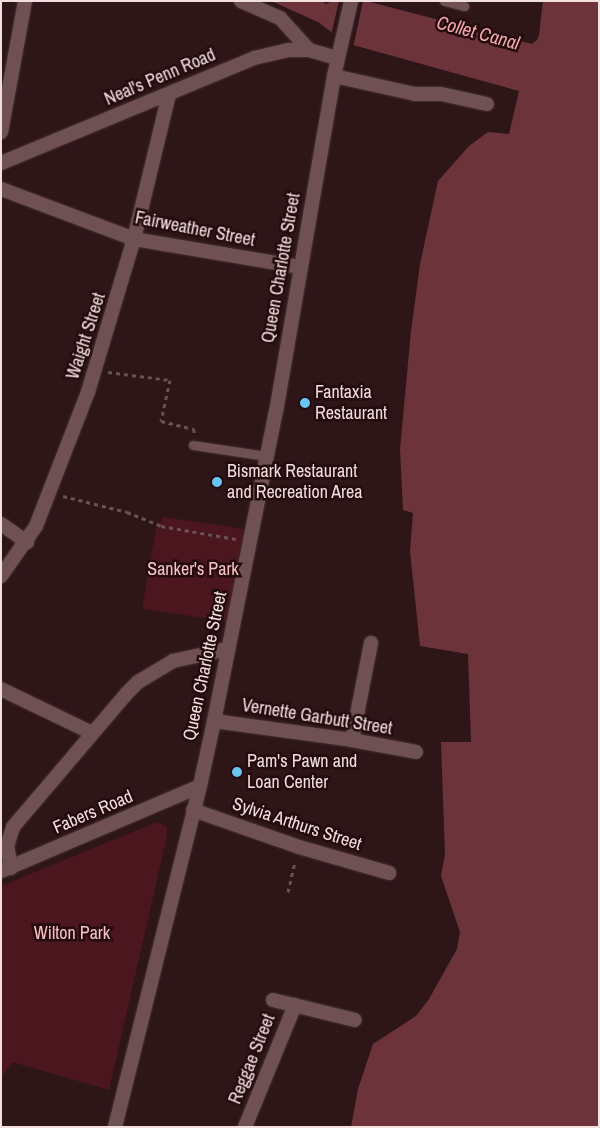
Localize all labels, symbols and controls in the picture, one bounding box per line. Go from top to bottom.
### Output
water label: Collet Canal [434,11,522,55]
street label: Neal's Penn Road [101,44,219,110]
street label: Queen Charlotte Street [257,191,305,345]
street label: Fairweather Street [133,207,257,251]
street label: Waight Street [62,290,110,382]
place label: Fantaxia Restaurant [315,382,387,424]
marker: Fantaxia Restaurant [299,397,311,409]
place label: Bismark Restaurant and Recreation Area [227,461,363,504]
marker: Bismark Restaurant and Recreation Area [211,476,223,488]
park label: Sanker's Park [147,558,239,580]
street label: Queen Charlotte Street [179,590,231,742]
street label: Vernette Garbutt Street [240,694,394,740]
place label: Pam's Pawn and Loan Center [247,751,357,794]
marker: Pam's Pawn and Loan Center [231,766,243,778]
street label: Fabers Road [50,786,136,838]
street label: Sylvia Arthurs Street [229,793,365,855]
park label: Wilton Park [34,922,110,944]
street label: Reggae Street [224,1011,280,1107]

